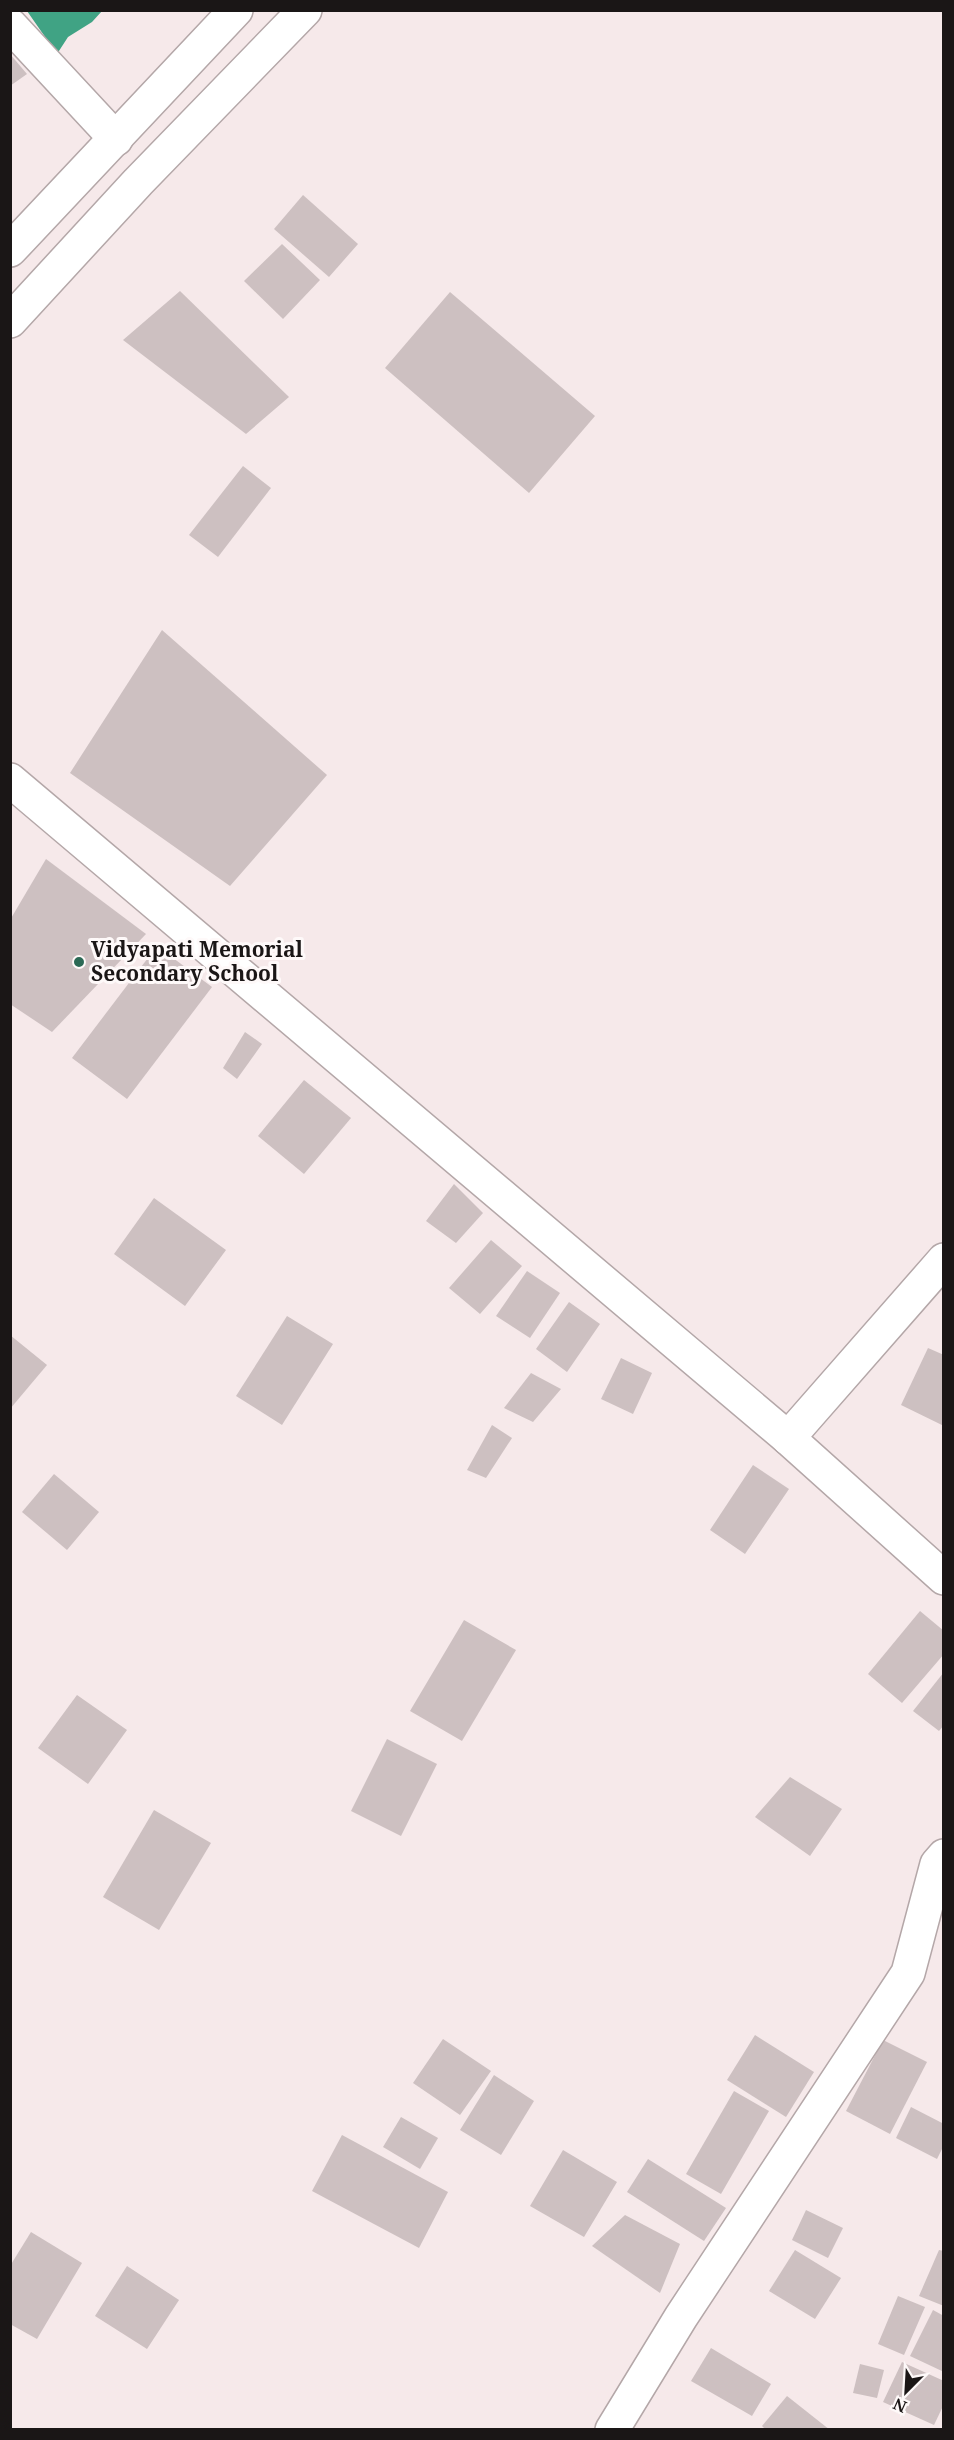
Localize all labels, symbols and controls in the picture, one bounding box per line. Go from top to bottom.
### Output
place label: Vidyapati Memorial Secondary School [91,935,304,987]
marker: Vidyapati Memorial Secondary School [72,955,86,969]
north arrow [876,2362,936,2422]
text: N [889,2393,910,2418]

